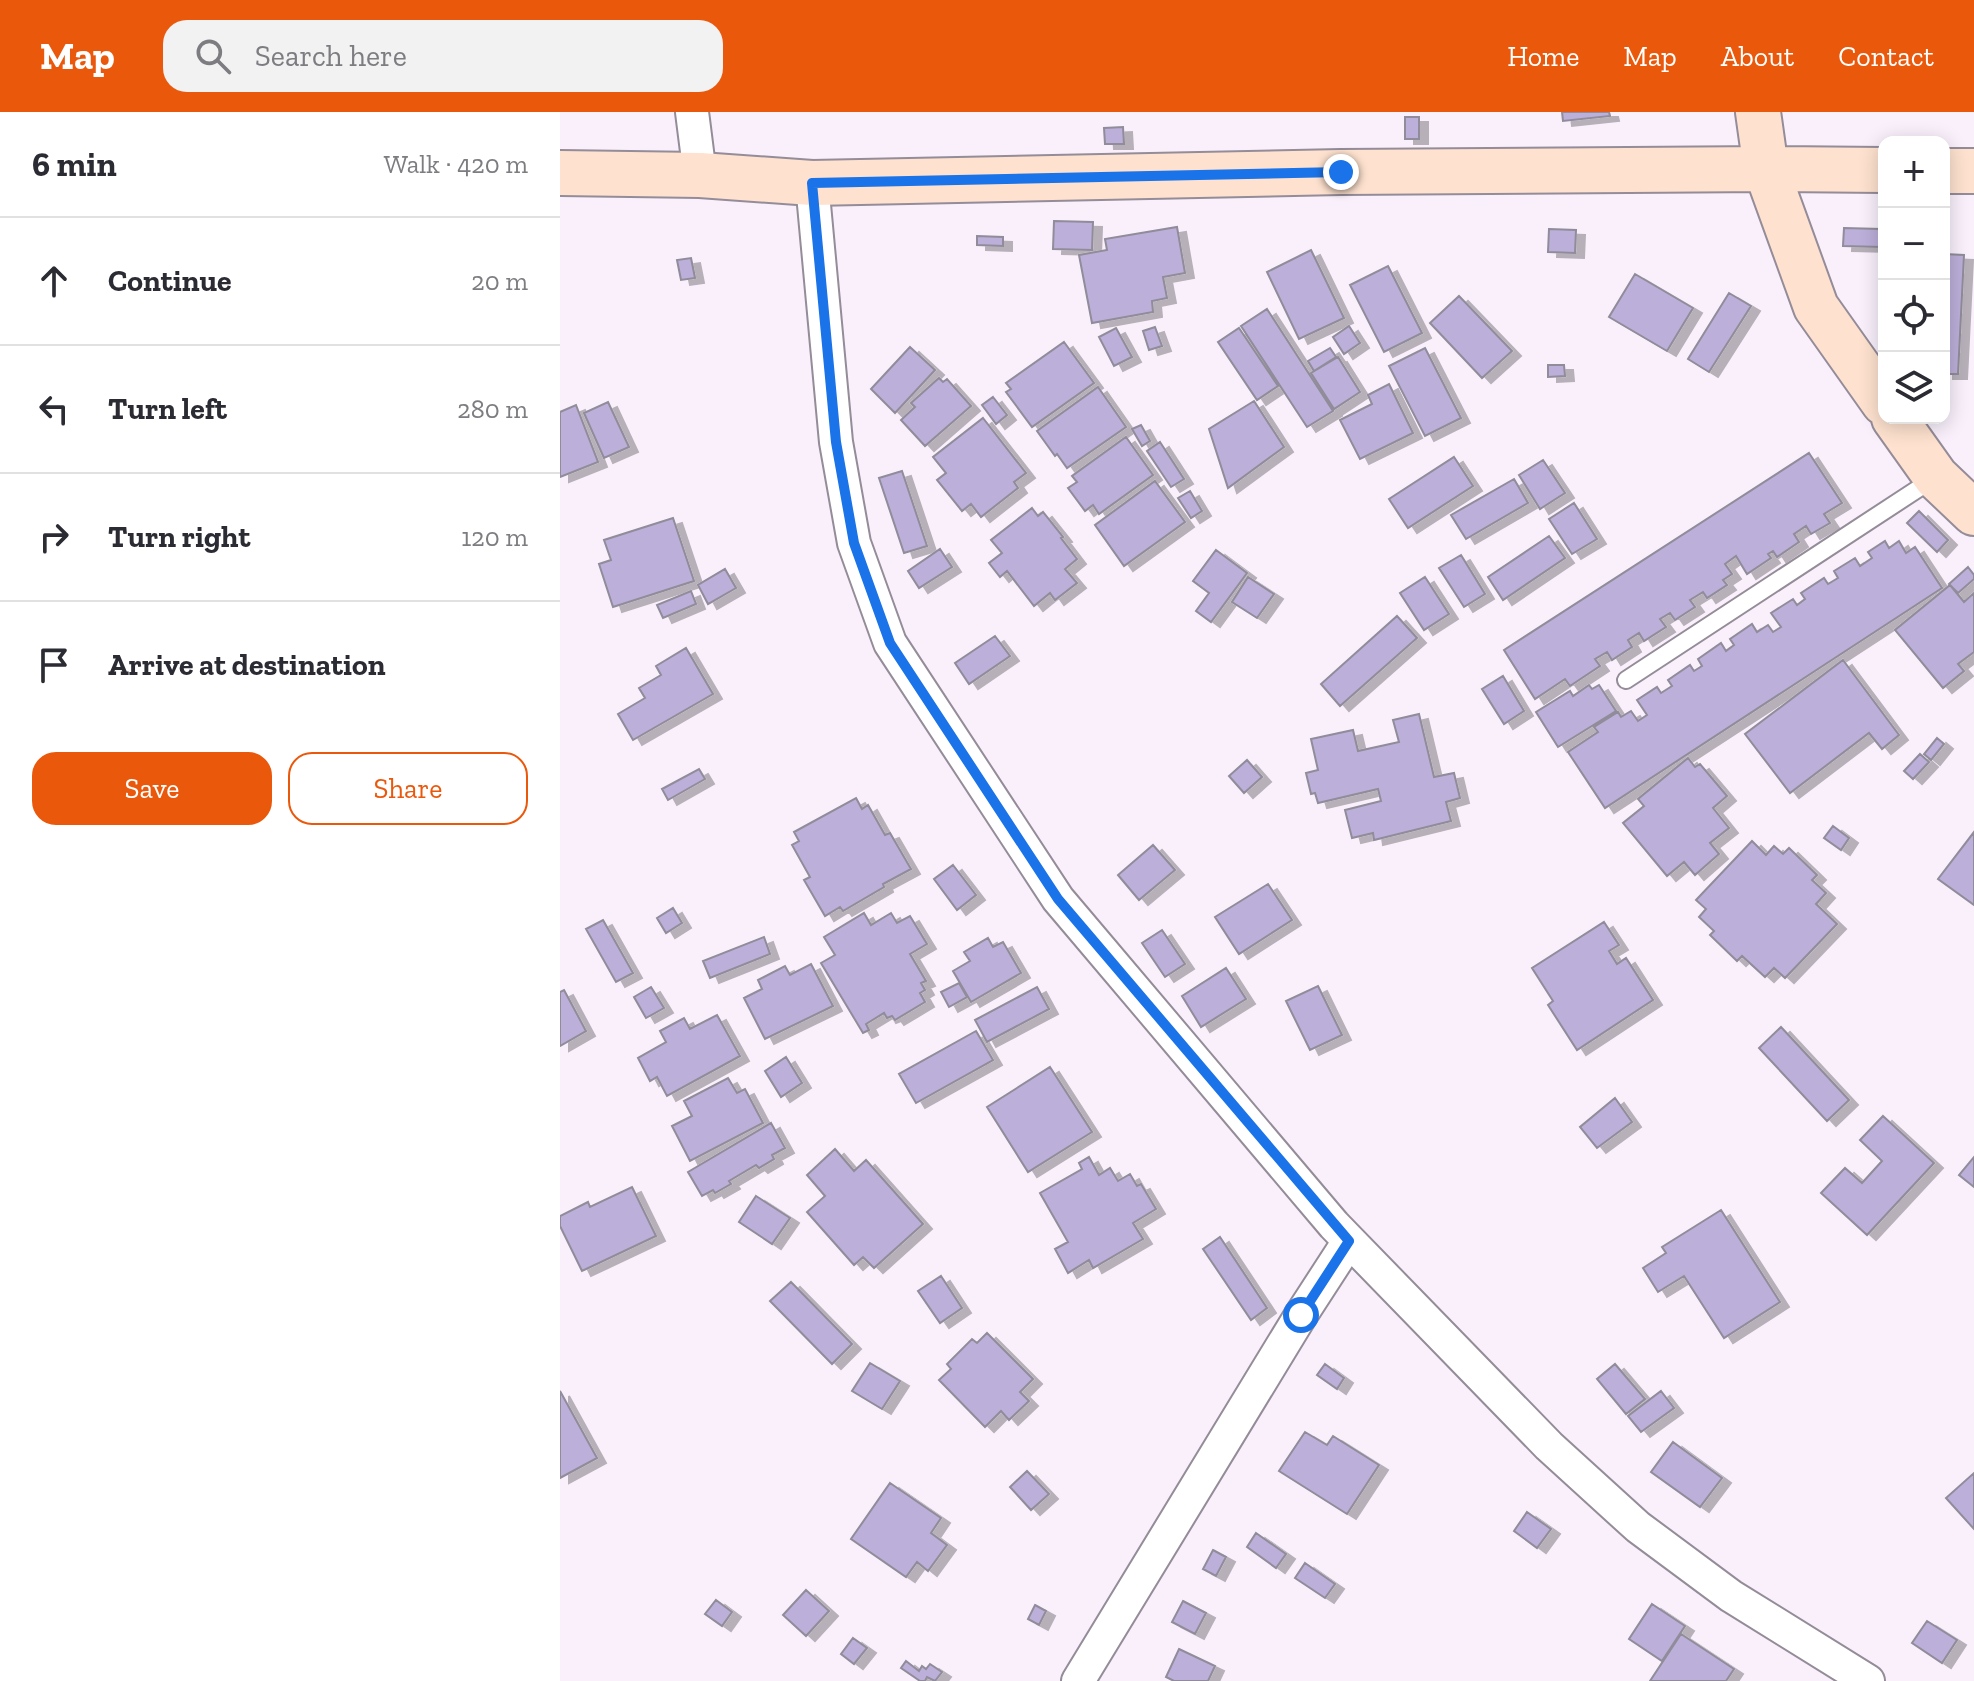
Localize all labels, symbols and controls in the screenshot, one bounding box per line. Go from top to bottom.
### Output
search box [163,20,723,92]
text: Map [40,33,115,79]
icon: search [191,34,235,78]
text: Search here [255,38,407,74]
text: Home [1507,40,1579,73]
text: Map [1623,40,1677,73]
text: About [1721,40,1794,73]
text: Contact [1838,40,1934,73]
map controls [1878,136,1950,424]
button: + [1878,136,1950,208]
text: 6 min [32,144,117,185]
text: Walk · 420 m [384,148,528,180]
route end [1323,154,1359,190]
button: − [1878,208,1950,280]
icon: ahead [32,259,76,303]
text: Continue [108,263,232,299]
text: 20 m [471,265,528,297]
button: locate [1878,280,1950,352]
button: layers [1878,352,1950,424]
icon: left [32,387,76,431]
text: Turn left [108,391,227,427]
text: 280 m [457,393,528,425]
icon: right [32,515,76,559]
text: Turn right [108,519,250,555]
text: 120 m [461,521,528,553]
icon: arrive [32,643,76,687]
text: Arrive at destination [108,647,385,683]
button: Save [32,752,272,825]
button: Share [288,752,528,825]
route start [1283,1297,1319,1333]

